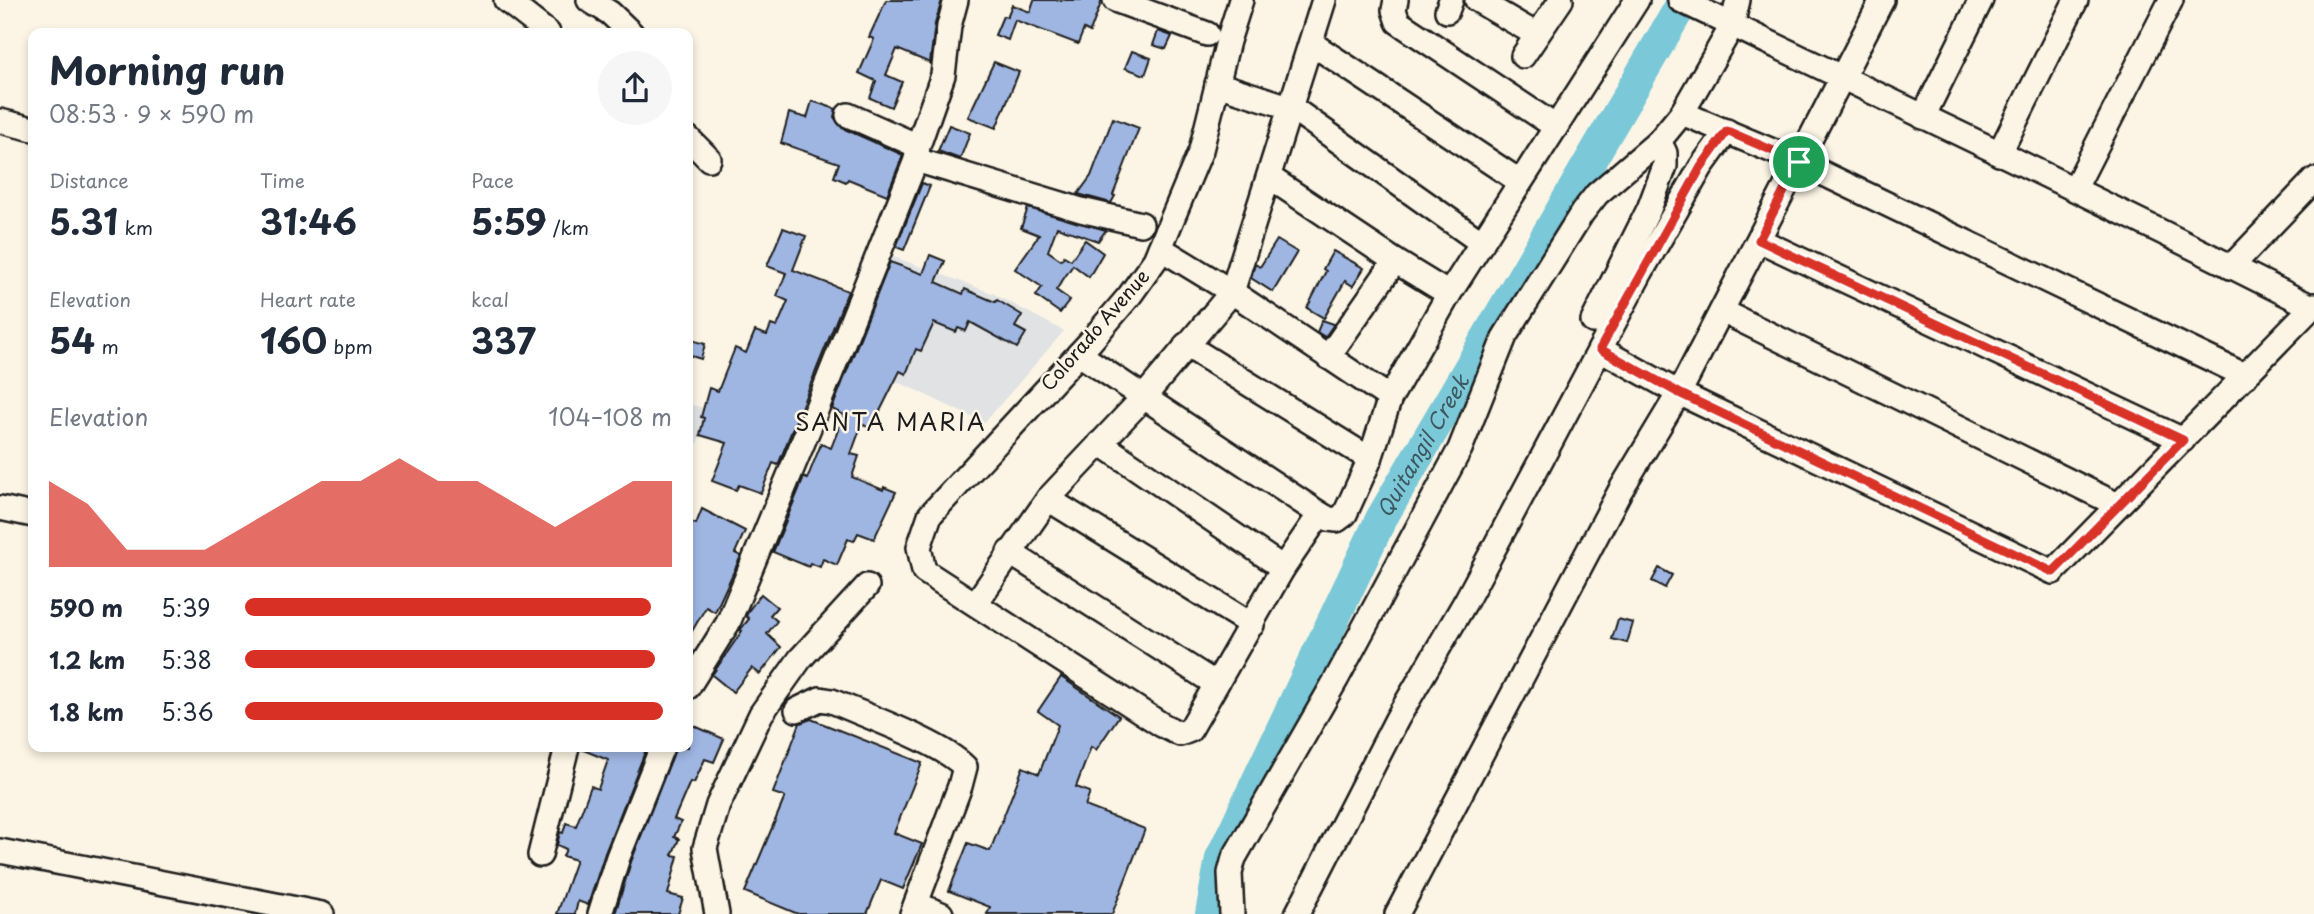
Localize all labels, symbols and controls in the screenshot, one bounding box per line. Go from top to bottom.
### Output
text: Morning run [49,41,285,98]
button: share [598,51,672,125]
text: 08:53 · 9 × 590 m [49,96,254,131]
pin [1769,132,1829,192]
icon: arrive [1780,143,1818,181]
text: Distance [49,166,129,194]
text: Time [260,166,305,194]
text: Pace [471,166,514,194]
text: 5.31 [49,194,118,247]
text: 31:46 [260,194,357,247]
text: 5:59 [471,194,547,247]
text: km [118,213,153,241]
text: /km [547,213,589,241]
street label: Colorado Avenue [1034,262,1155,396]
text: Elevation [49,285,131,313]
text: Heart rate [260,285,356,313]
text: kcal [471,285,509,313]
text: 54 [49,313,95,366]
text: 160 [260,313,327,366]
text: 337 [471,313,536,366]
text: m [95,332,119,360]
text: bpm [327,332,373,360]
water label: Quitangil Creek [1367,367,1477,523]
text: Elevation [49,399,148,434]
text: 104–108 m [548,399,672,434]
district label: SANTA MARIA [795,404,987,439]
text: 590 m [49,590,123,625]
text: 5:39 [161,590,211,625]
text: 1.2 km [49,642,125,677]
text: 5:38 [161,642,212,677]
text: 1.8 km [49,694,124,729]
text: 5:36 [161,694,214,729]

